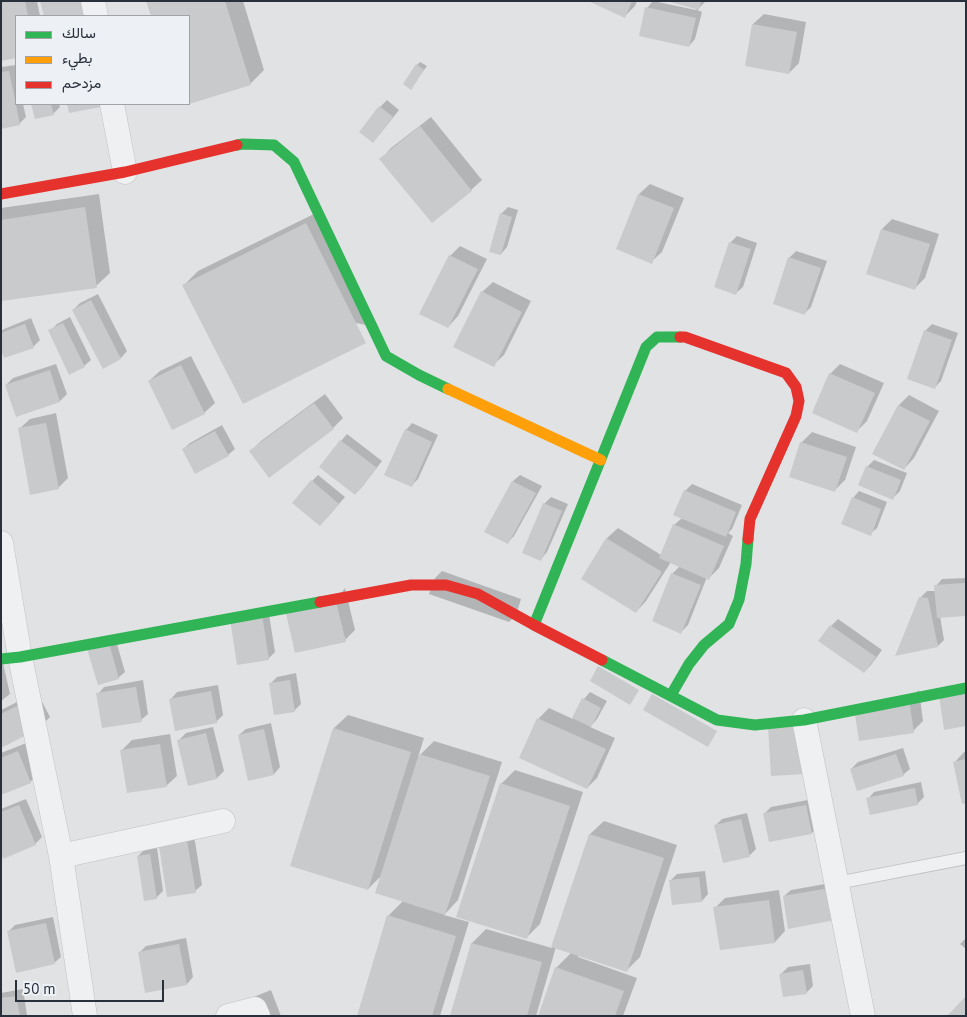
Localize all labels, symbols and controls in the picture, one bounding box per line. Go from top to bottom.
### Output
legend [15,15,190,105]
text: سالك [62,23,96,42]
text: بطيء [62,48,92,67]
text: مزدحم [62,73,101,92]
scale bar [18,970,166,1002]
text: 50 m [23,979,56,998]

